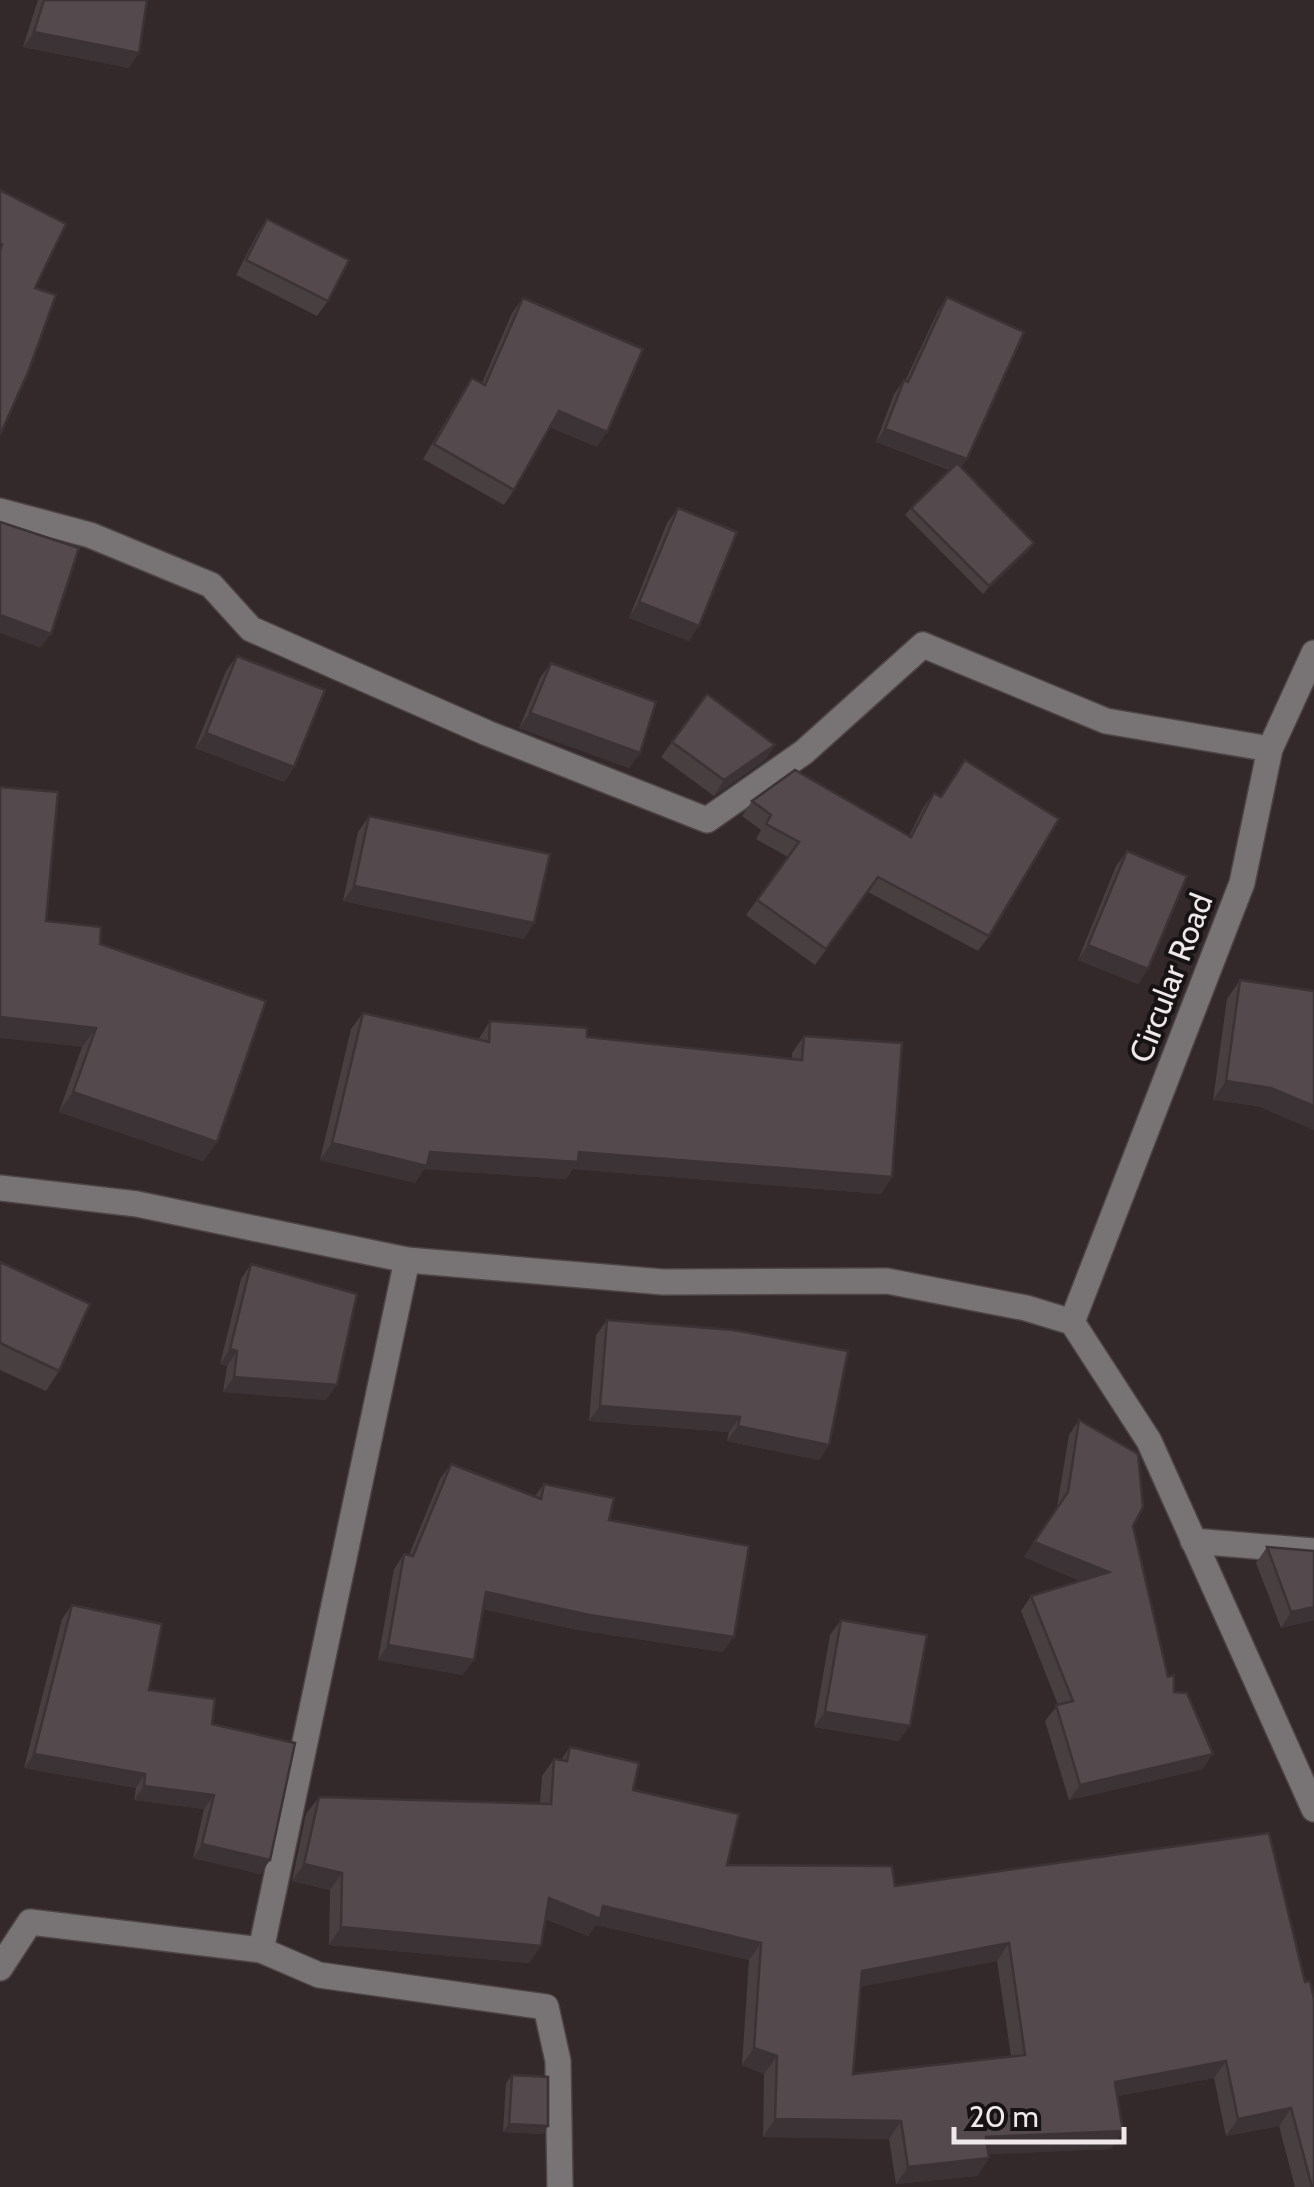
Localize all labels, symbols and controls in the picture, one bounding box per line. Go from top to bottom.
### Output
street label: Circular Road [1120,888,1221,1068]
scale bar [954,2082,1124,2144]
text: 20 m [969,2098,1039,2135]

